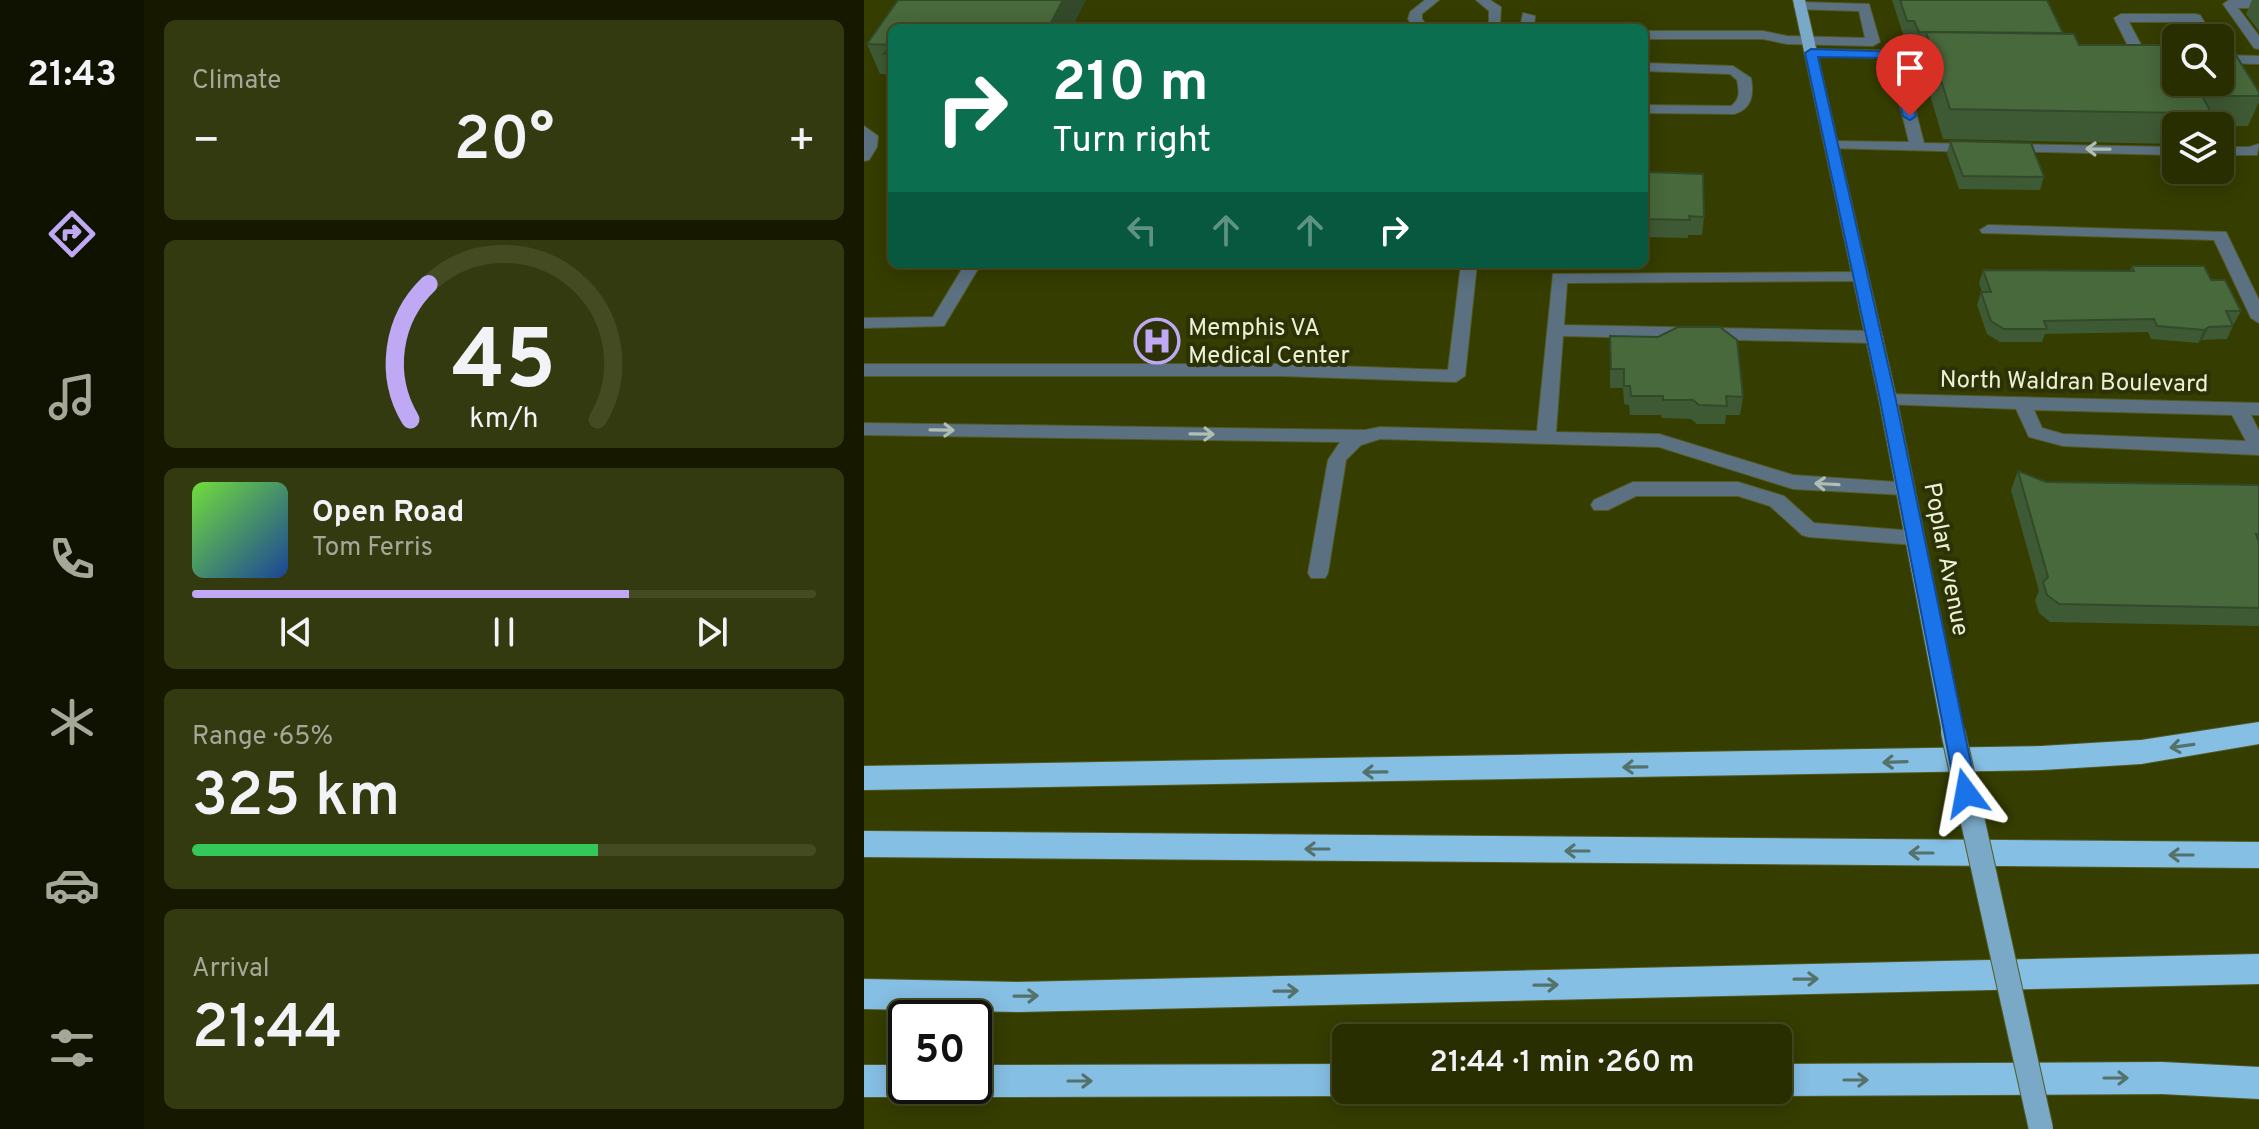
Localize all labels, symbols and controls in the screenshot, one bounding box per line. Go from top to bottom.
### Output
map controls [2162,24,2234,184]
button: search [2162,24,2234,96]
pin [1876,34,1944,116]
icon: arrive [1888,46,1932,90]
text: 210 m [1052,50,1209,120]
text: 21:43 [27,53,117,99]
icon: right [920,56,1024,160]
text: Climate [192,65,281,98]
text: 20° [454,105,554,181]
button: layers [2162,112,2234,184]
text: − [192,115,220,171]
text: + [788,115,816,171]
text: Turn right [1052,119,1211,165]
one-way arrow [2085,142,2112,157]
icon: directions [44,206,100,262]
icon: left [1120,208,1164,252]
icon: ahead [1204,208,1248,252]
icon: ahead [1288,208,1332,252]
icon: right [1372,208,1416,252]
text: 45 [452,313,556,418]
place label: Memphis VA Medical Center [1188,314,1350,372]
hospital icon: Memphis VA Medical Center [1133,317,1181,365]
street label: North Waldran Boulevard [1939,366,2209,400]
icon: music [44,369,100,425]
text: km/h [469,402,539,438]
one-way arrow [928,422,955,438]
one-way arrow [1188,426,1215,441]
one-way arrow [1814,476,1841,491]
street label: Poplar Avenue [1915,480,1975,639]
text: Open Road [312,495,464,532]
icon: phone [44,531,100,587]
text: Tom Ferris [312,532,433,565]
icon: previous [274,610,318,654]
icon: pause [482,610,526,654]
icon: next [690,610,734,654]
icon: climate [44,694,100,750]
text: Range · 65% [192,721,333,754]
one-way arrow [2170,739,2195,754]
position arrow [1924,751,2008,835]
one-way arrow [1882,755,1909,770]
one-way arrow [1622,760,1649,775]
text: 325 km [192,761,400,837]
one-way arrow [1362,764,1389,780]
one-way arrow [1304,841,1331,857]
one-way arrow [1564,843,1591,858]
one-way arrow [1908,845,1935,861]
one-way arrow [2168,847,2195,863]
icon: car [44,857,100,913]
text: Arrival [192,953,270,986]
one-way arrow [1792,971,1819,987]
one-way arrow [1532,977,1559,992]
one-way arrow [1272,983,1299,998]
one-way arrow [1012,989,1039,1004]
text: 21:44 [192,993,343,1069]
speed limit sign: 50 [888,1000,992,1104]
icon: filters [44,1020,100,1076]
text: 21:44 · 1 min · 260 m [1430,1045,1694,1082]
one-way arrow [2102,1070,2129,1086]
one-way arrow [1842,1072,1869,1088]
one-way arrow [1066,1073,1093,1089]

